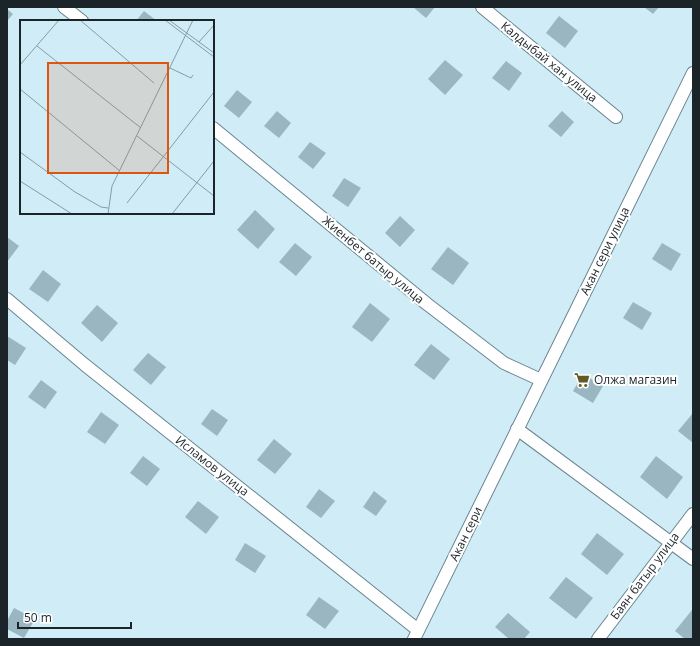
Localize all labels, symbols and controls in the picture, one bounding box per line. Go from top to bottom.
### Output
street label: Калдыбай хан улица [497,17,601,106]
inset map [20,20,214,214]
street label: Акан сери улица [576,204,633,298]
street label: Жиенбет батыр улица [319,212,428,307]
supermarket icon: Олжа магазин [573,371,591,389]
place label: Олжа магазин [594,371,677,388]
street label: Исламов улица [172,431,253,500]
street label: Акан сери [445,504,486,564]
street label: Баян батыр улица [606,529,683,623]
scale bar [18,604,131,630]
text: 50 m [24,609,52,626]

